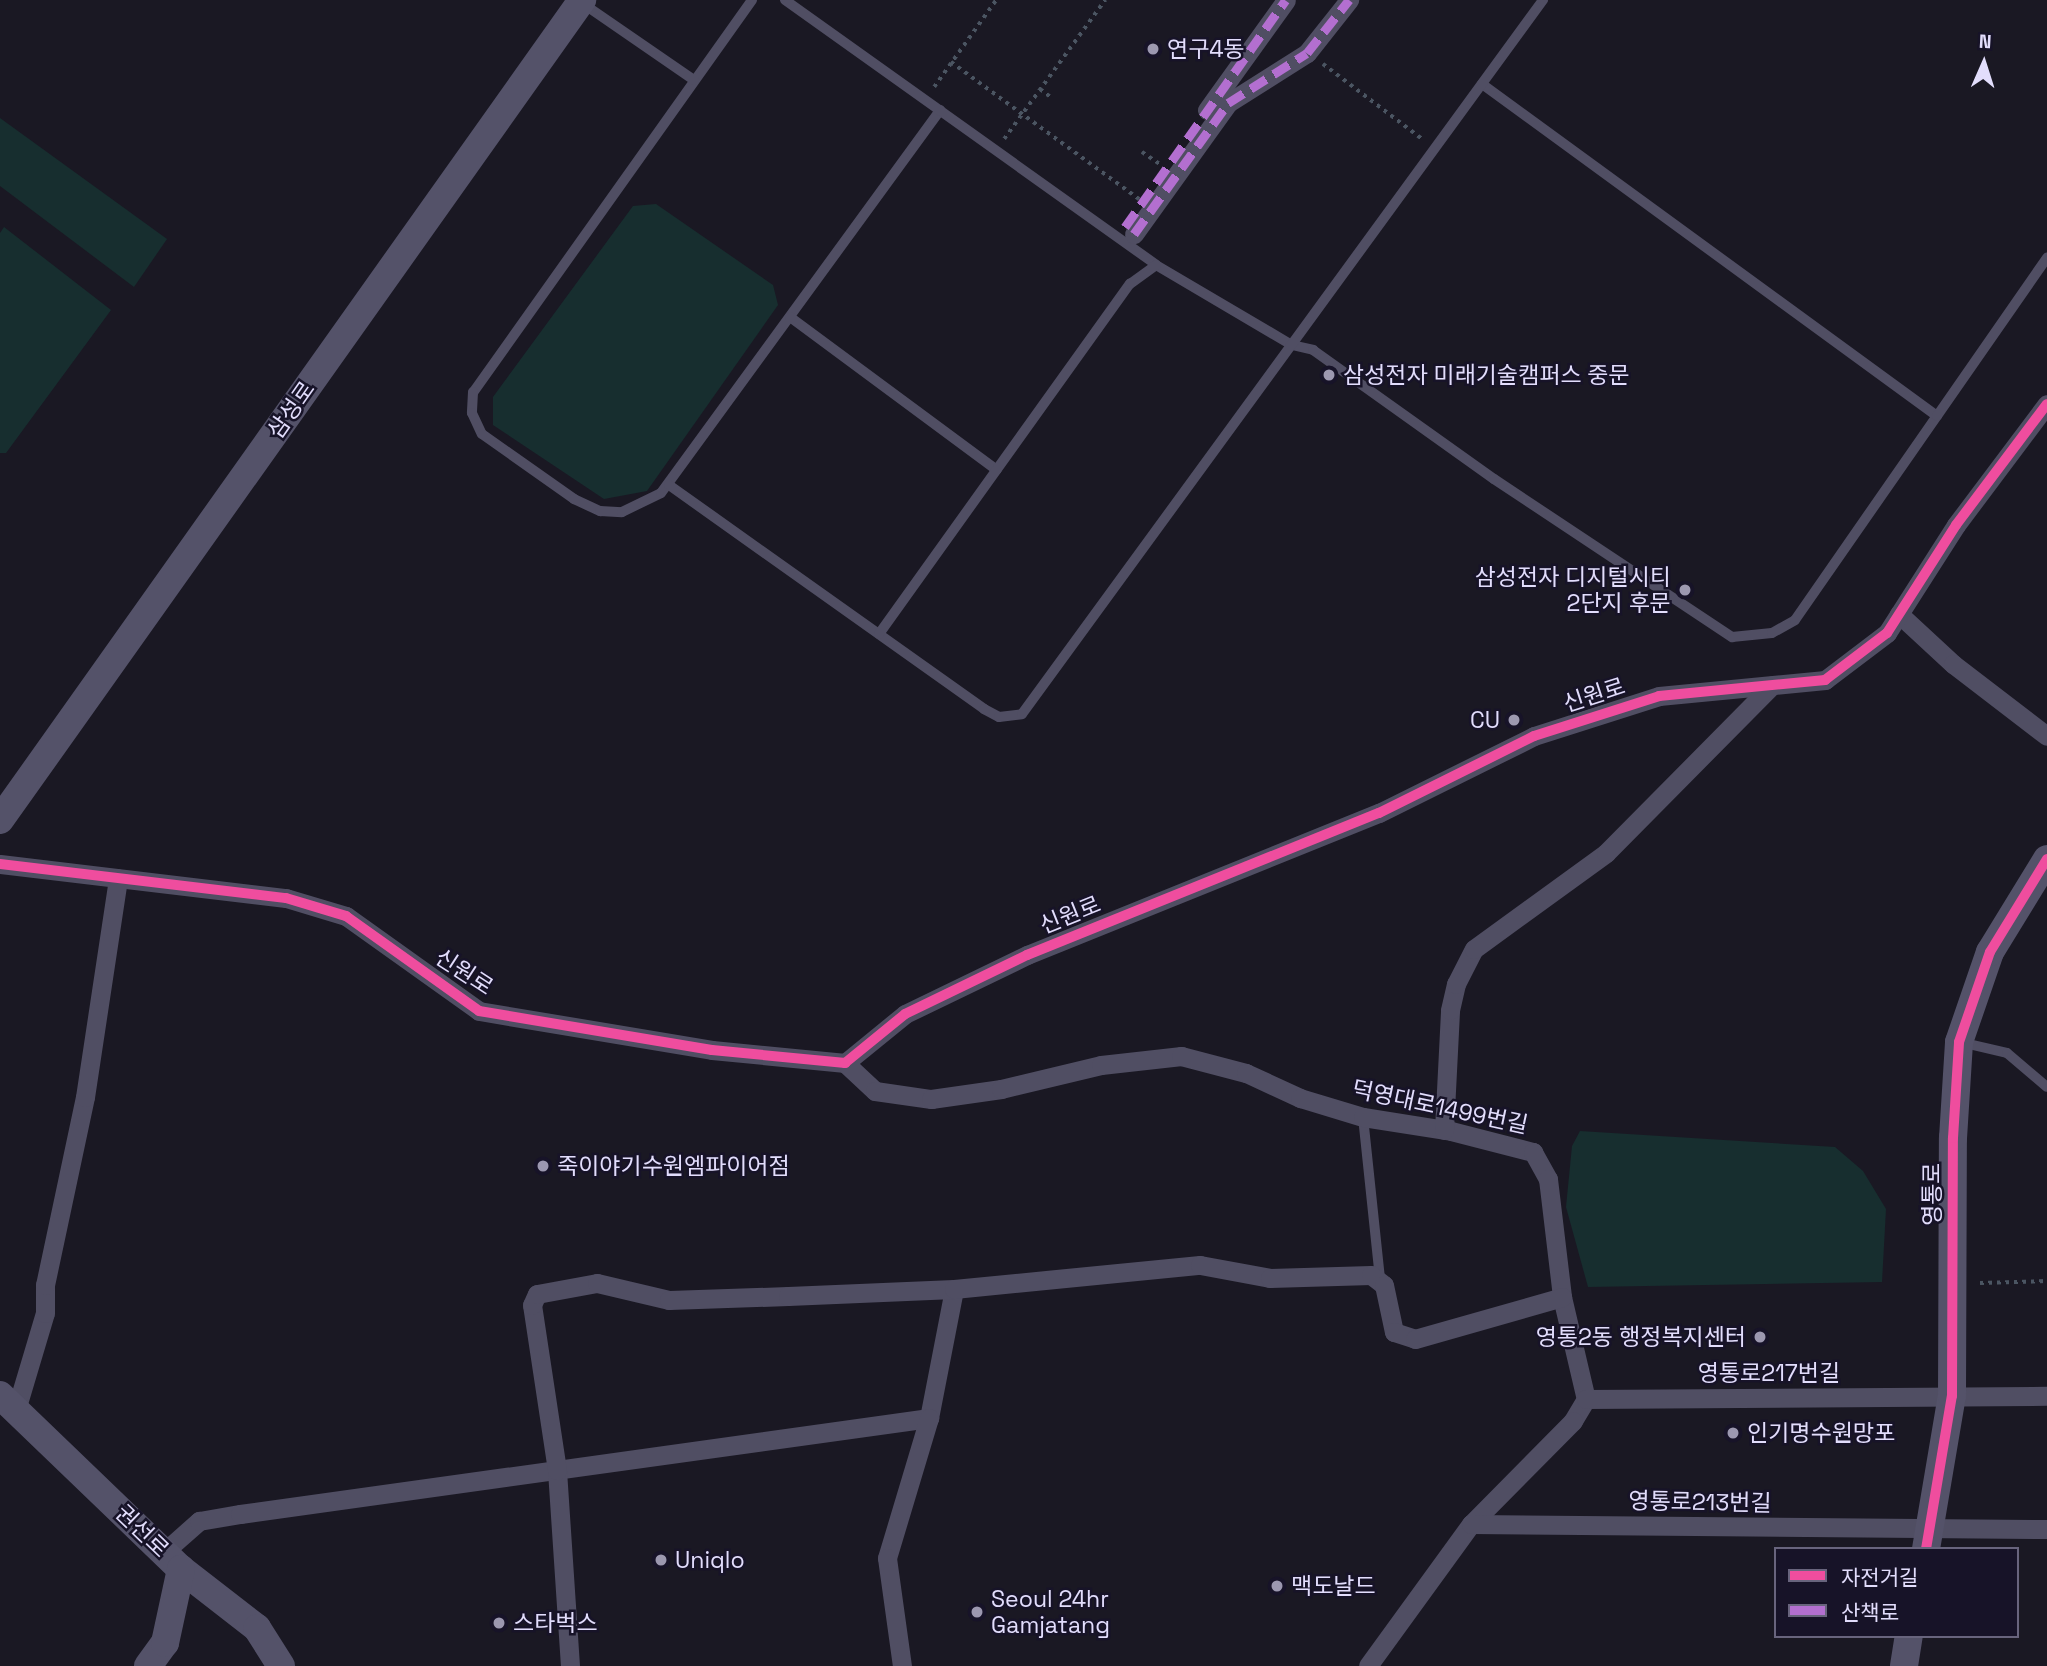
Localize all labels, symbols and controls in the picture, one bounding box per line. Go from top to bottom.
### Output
north arrow [1949,28,2019,98]
text: N [1978,29,1992,54]
place label: 연구4동 [1167,35,1245,63]
marker: 연구4동 [1145,41,1161,57]
place label: 삼성전자 미래기술캠퍼스 중문 [1343,361,1630,389]
marker: 삼성전자 미래기술캠퍼스 중문 [1321,367,1337,383]
street label: 삼성로 [261,376,321,444]
place label: 삼성전자 디지털시티 2단지 후문 [1475,563,1671,617]
marker: 삼성전자 디지털시티 2단지 후문 [1677,582,1693,598]
street label: 신원로 [1560,672,1628,718]
place label: CU [1470,706,1500,734]
marker: CU [1506,712,1522,728]
street label: 신원로 [1035,890,1105,940]
street label: 신원로 [430,943,498,1001]
street label: 덕영대로1499번길 [1350,1075,1530,1139]
place label: 죽이야기수원엠파이어점 [557,1152,790,1180]
marker: 죽이야기수원엠파이어점 [535,1158,551,1174]
street label: 영통로 [1918,1162,1946,1226]
place label: 영통2동 행정복지센터 [1536,1323,1746,1351]
marker: 영통2동 행정복지센터 [1752,1329,1768,1345]
street label: 영통로217번길 [1698,1359,1840,1387]
place label: 인기명수원망포 [1747,1419,1895,1447]
marker: 인기명수원망포 [1725,1425,1741,1441]
street label: 영통로213번길 [1628,1487,1772,1517]
street label: 권선로 [110,1499,174,1563]
place label: Uniqlo [675,1546,745,1574]
legend [1774,1547,2019,1638]
marker: Uniqlo [653,1552,669,1568]
text: 자전거길 [1841,1564,1918,1591]
place label: 맥도날드 [1291,1572,1376,1600]
marker: 맥도날드 [1269,1578,1285,1594]
place label: Seoul 24hr Gamjatang [991,1585,1110,1639]
text: 산책로 [1841,1599,1899,1626]
marker: Seoul 24hr Gamjatang [969,1604,985,1620]
place label: 스타벅스 [513,1609,598,1637]
marker: 스타벅스 [491,1615,507,1631]

